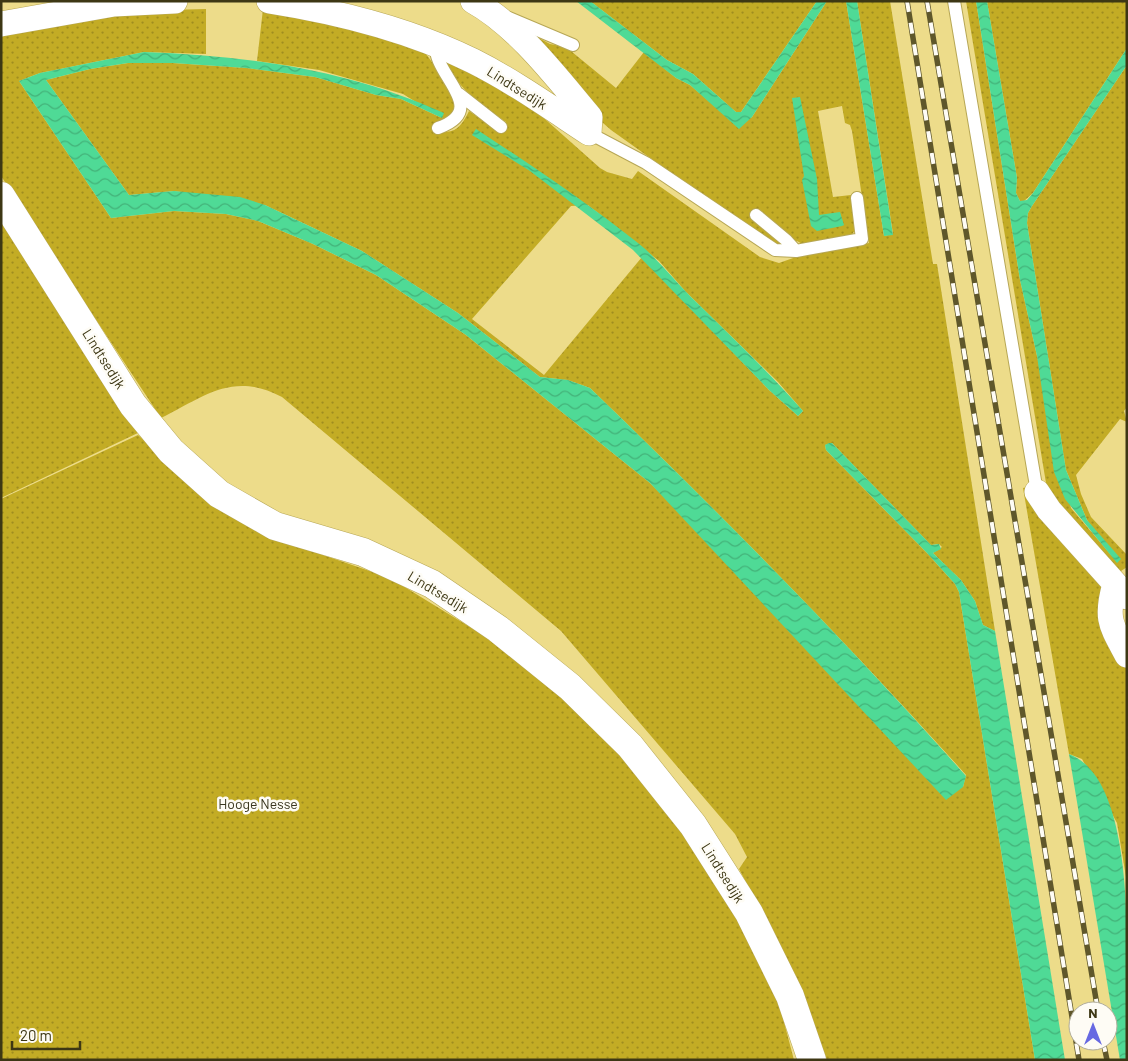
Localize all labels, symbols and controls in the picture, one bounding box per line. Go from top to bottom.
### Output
street label: Lindtsedijk [484,62,550,113]
street label: Lindtsedijk [79,326,130,392]
street label: Lindtsedijk [405,567,472,616]
park label: Hooge Nesse [218,795,298,812]
street label: Lindtsedijk [698,840,749,906]
north arrow [1068,1001,1118,1051]
text: N [1088,1004,1098,1021]
scale bar [12,1018,80,1050]
text: 20 m [20,1026,52,1044]

